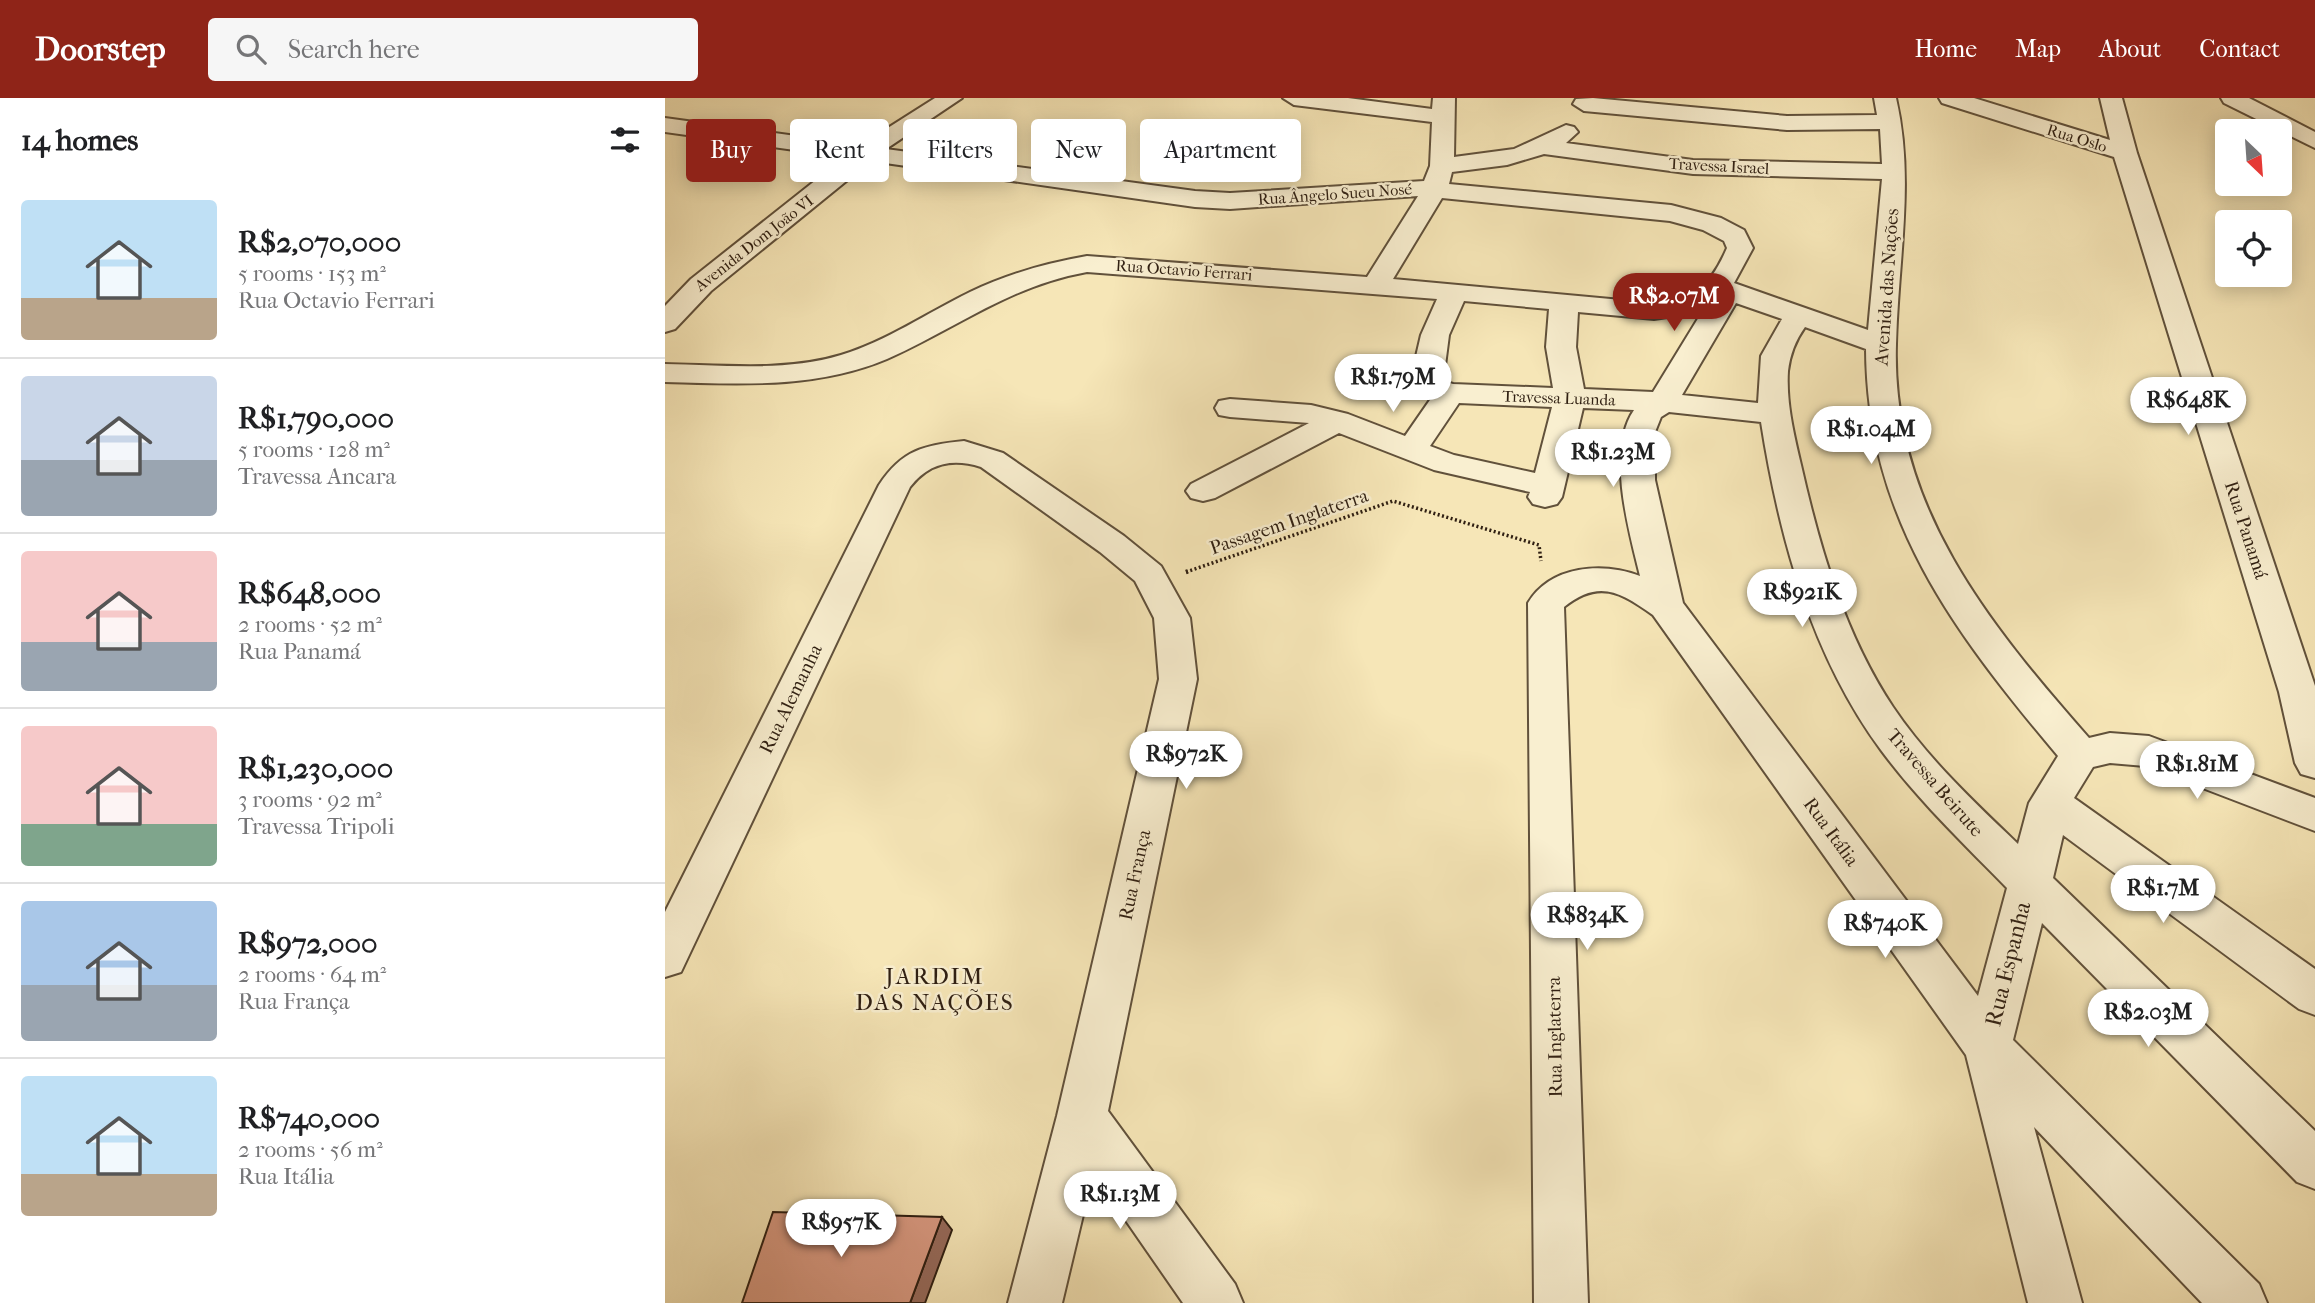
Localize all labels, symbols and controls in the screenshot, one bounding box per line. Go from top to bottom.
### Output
search box [208,18,698,81]
text: Doorstep [35,30,166,69]
icon: search [232,30,270,68]
text: Search here [288,34,420,65]
text: Home [1915,35,1977,63]
text: Map [2015,35,2061,63]
text: About [2099,35,2161,63]
text: Contact [2199,35,2280,63]
chip: Buy [686,119,776,182]
chip: Rent [790,119,889,182]
chip: Filters [903,119,1017,182]
chip: New [1031,119,1126,182]
chip: Apartment [1140,119,1301,182]
north arrow [2215,119,2293,196]
map controls [2215,119,2292,287]
street label: Rua Oslo [2044,120,2110,156]
icon: filters [606,121,644,159]
text: 14 homes [21,123,138,158]
street label: Travessa Israel [1668,154,1770,178]
street label: Rua Ângelo Sueu Nosé [1257,178,1413,209]
street label: Avenida Dom João VI [690,191,817,296]
street label: Avenida das Nações [1870,208,1903,367]
button: locate [2215,210,2292,287]
text: R$2,070,000 [238,225,401,260]
icon: home [77,228,161,312]
street label: Rua Octavio Ferrari [1115,256,1253,284]
text: 5 rooms · 153 m² [238,260,386,287]
pin: R$2.07M [1609,274,1739,333]
text: R$2.07M [1629,282,1719,309]
text: Rua Octavio Ferrari [238,287,435,314]
pin: R$1.79M [1328,354,1458,414]
text: R$1.79M [1351,363,1435,390]
pin: R$648K [2131,378,2245,437]
text: R$648K [2146,386,2230,413]
street label: Travessa Luanda [1502,387,1617,409]
text: R$1,790,000 [238,401,394,436]
icon: home [77,404,161,488]
pin: R$1.04M [1806,406,1936,466]
text: R$1.04M [1826,415,1916,442]
pin: R$1.23M [1548,430,1678,489]
text: 5 rooms · 128 m² [238,436,390,463]
text: R$1.23M [1571,438,1655,465]
text: Travessa Ancara [238,463,396,490]
street label: Rua Panamá [2220,478,2272,582]
street label: Passagem Inglaterra [1207,484,1371,559]
pin: R$921K [1745,570,1859,629]
text: R$648,000 [238,576,381,611]
text: R$921K [1763,578,1841,605]
icon: home [77,579,161,663]
text: 2 rooms · 52 m² [238,611,382,638]
text: Rua Panamá [238,638,361,665]
street label: Rua Alemanha [755,641,827,757]
street label: Travessa Beirute [1882,725,1988,841]
pin: R$972K [1129,732,1243,791]
text: R$972K [1146,740,1226,767]
pin: R$1.81M [2132,742,2262,801]
text: R$1.81M [2156,750,2238,777]
text: R$1,230,000 [238,751,393,786]
icon: home [77,754,161,838]
text: 3 rooms · 92 m² [238,786,382,813]
street label: Rua Itália [1799,793,1863,871]
text: Travessa Tripoli [238,813,395,840]
street label: Rua França [1115,827,1155,922]
pin: R$1.7M [2106,866,2220,925]
text: R$1.7M [2127,874,2199,901]
pin: R$834K [1530,892,1644,952]
street label: Rua Espanha [1979,899,2037,1029]
pin: R$740K [1828,900,1942,960]
text: R$834K [1547,901,1627,928]
text: R$740K [1844,909,1926,936]
text: R$972,000 [238,926,378,961]
icon: home [77,929,161,1013]
text: 2 rooms · 64 m² [238,961,386,988]
district label: JARDIM DAS NAÇÕES [855,963,1015,1016]
street label: Rua Inglaterra [1543,976,1567,1098]
text: Rua França [238,988,350,1015]
pin: R$2.03M [2083,990,2213,1049]
text: R$2.03M [2104,998,2192,1025]
text: R$740,000 [238,1101,380,1136]
icon: home [77,1104,161,1188]
text: 2 rooms · 56 m² [238,1136,383,1163]
text: Rua Itália [238,1163,334,1190]
pin: R$1.13M [1055,1172,1185,1231]
text: R$1.13M [1080,1180,1160,1207]
pin: R$957K [784,1200,898,1259]
text: R$957K [801,1208,881,1235]

